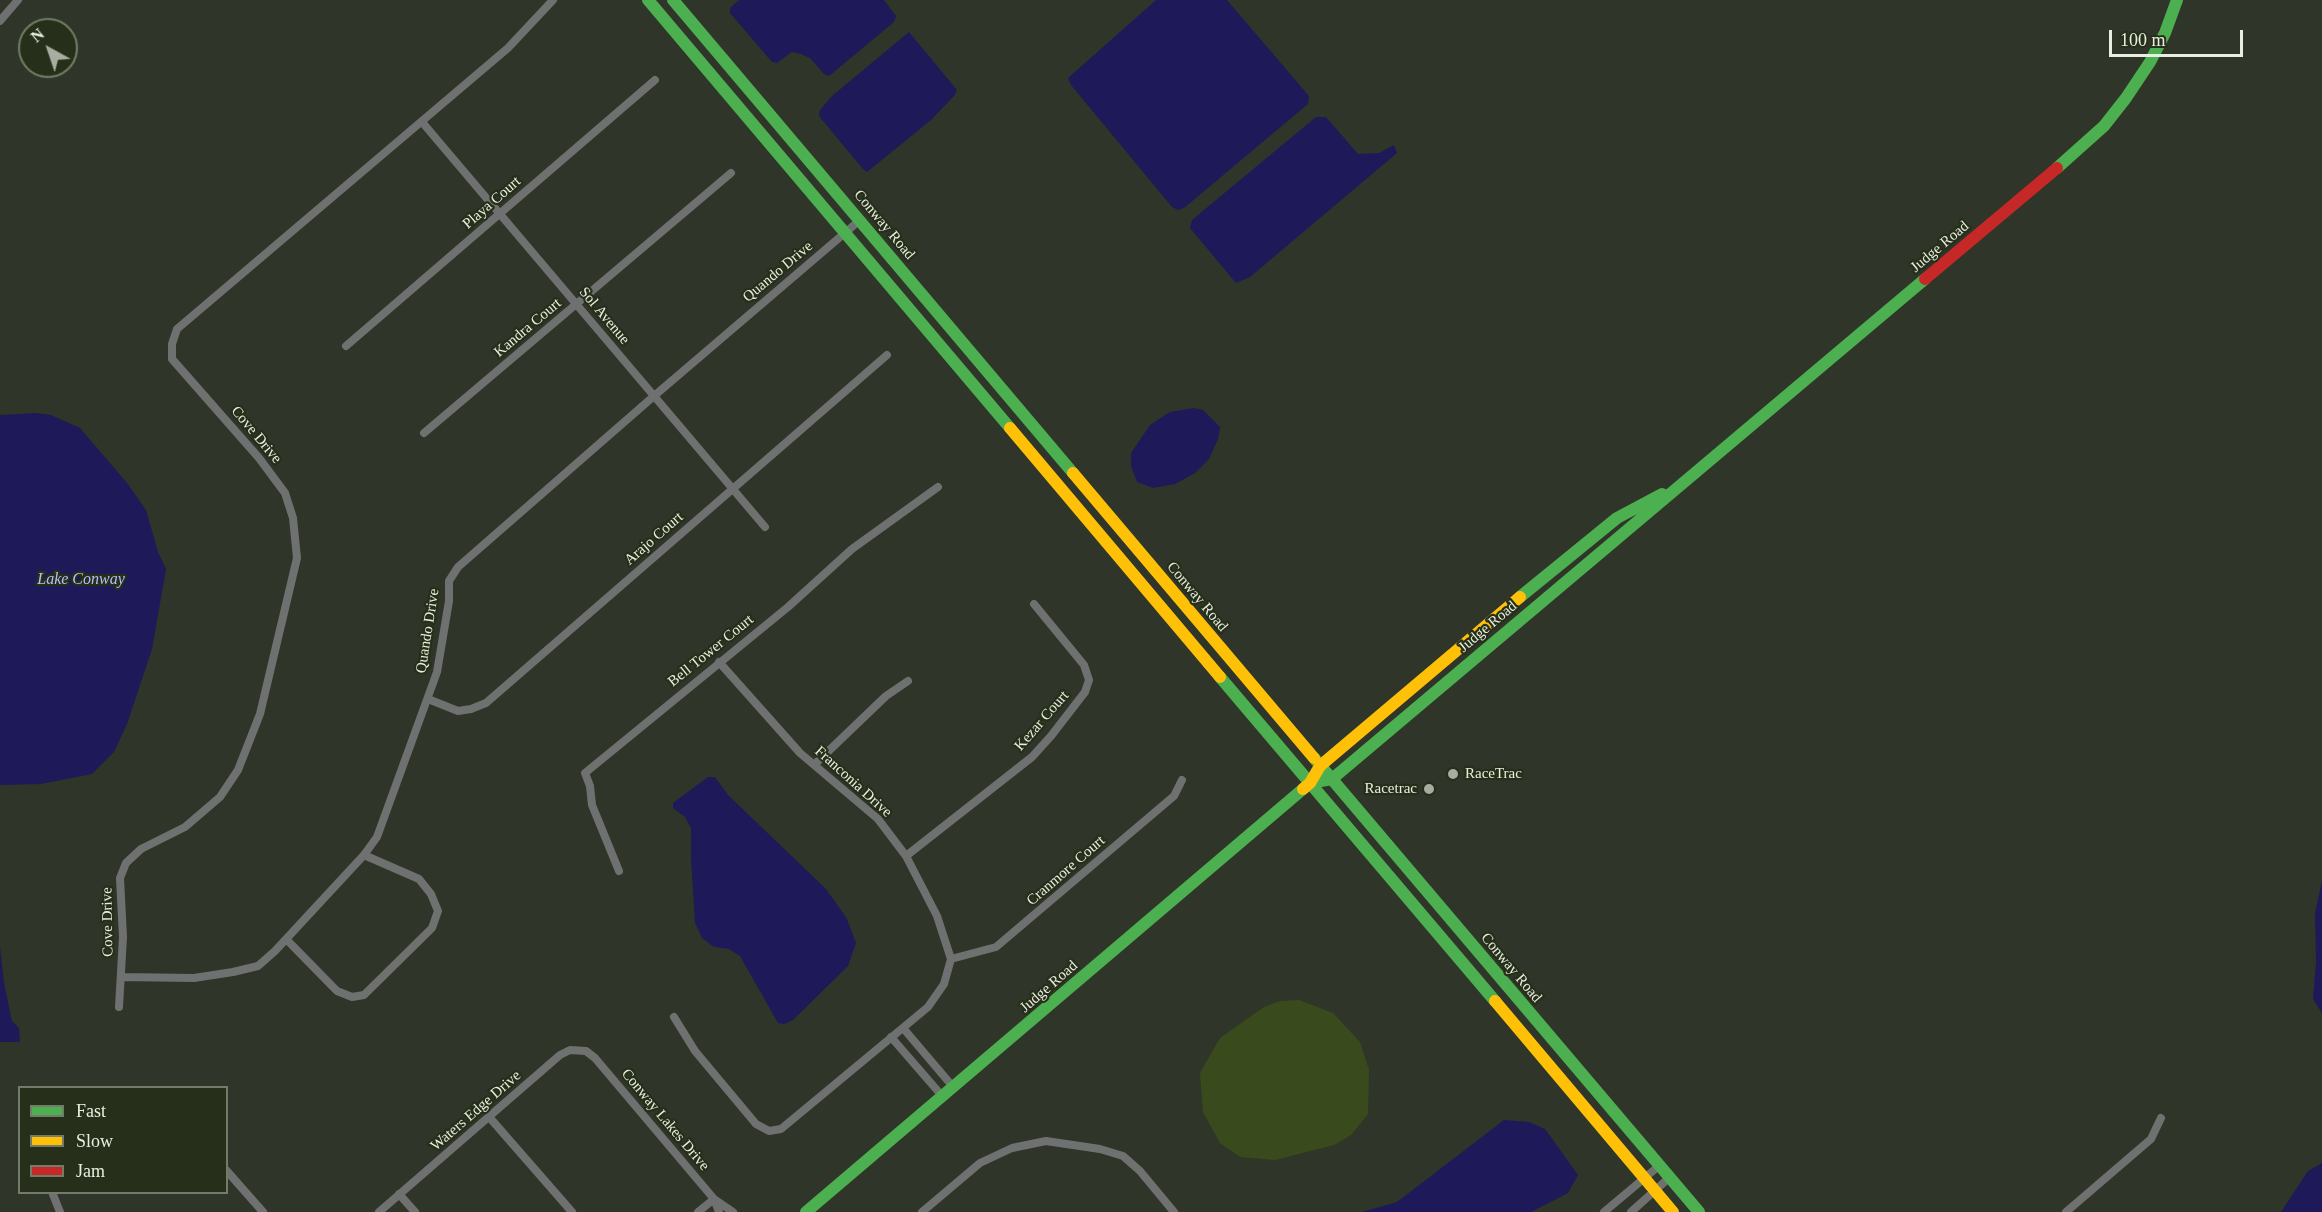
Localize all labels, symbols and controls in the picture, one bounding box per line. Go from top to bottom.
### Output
north arrow [18,18,78,78]
scale bar [2112,18,2246,56]
text: N [28,25,47,46]
text: 100 m [2120,30,2166,50]
street label: Playa Court [459,173,525,233]
street label: Conway Road [850,187,918,263]
street label: Judge Road [1907,217,1973,277]
street label: Quando Drive [740,238,816,306]
street label: Sol Avenue [575,284,633,348]
street label: Kandra Court [491,295,565,361]
street label: Cove Drive [227,403,285,467]
street label: Arajo Court [621,509,687,569]
street label: Conway Road [1163,559,1231,635]
water label: Lake Conway [37,570,125,590]
street label: Quando Drive [412,587,444,675]
street label: Judge Road [1455,597,1521,657]
street label: Bell Tower Court [665,611,757,691]
street label: Kezar Court [1011,687,1073,755]
street label: Franconia Drive [811,743,895,821]
place label: RaceTrac [1465,765,1522,783]
marker: RaceTrac [1446,767,1460,781]
place label: Racetrac [1365,780,1417,798]
marker: Racetrac [1422,782,1436,796]
street label: Cranmore Court [1023,832,1109,910]
street label: Cove Drive [98,887,118,957]
street label: Conway Road [1477,930,1545,1006]
street label: Judge Road [1017,957,1081,1017]
street label: Conway Lakes Drive [617,1065,713,1175]
street label: Waters Edge Drive [427,1067,525,1155]
legend [18,1086,228,1194]
text: Fast [76,1101,106,1121]
text: Slow [76,1131,113,1151]
text: Jam [76,1161,105,1181]

